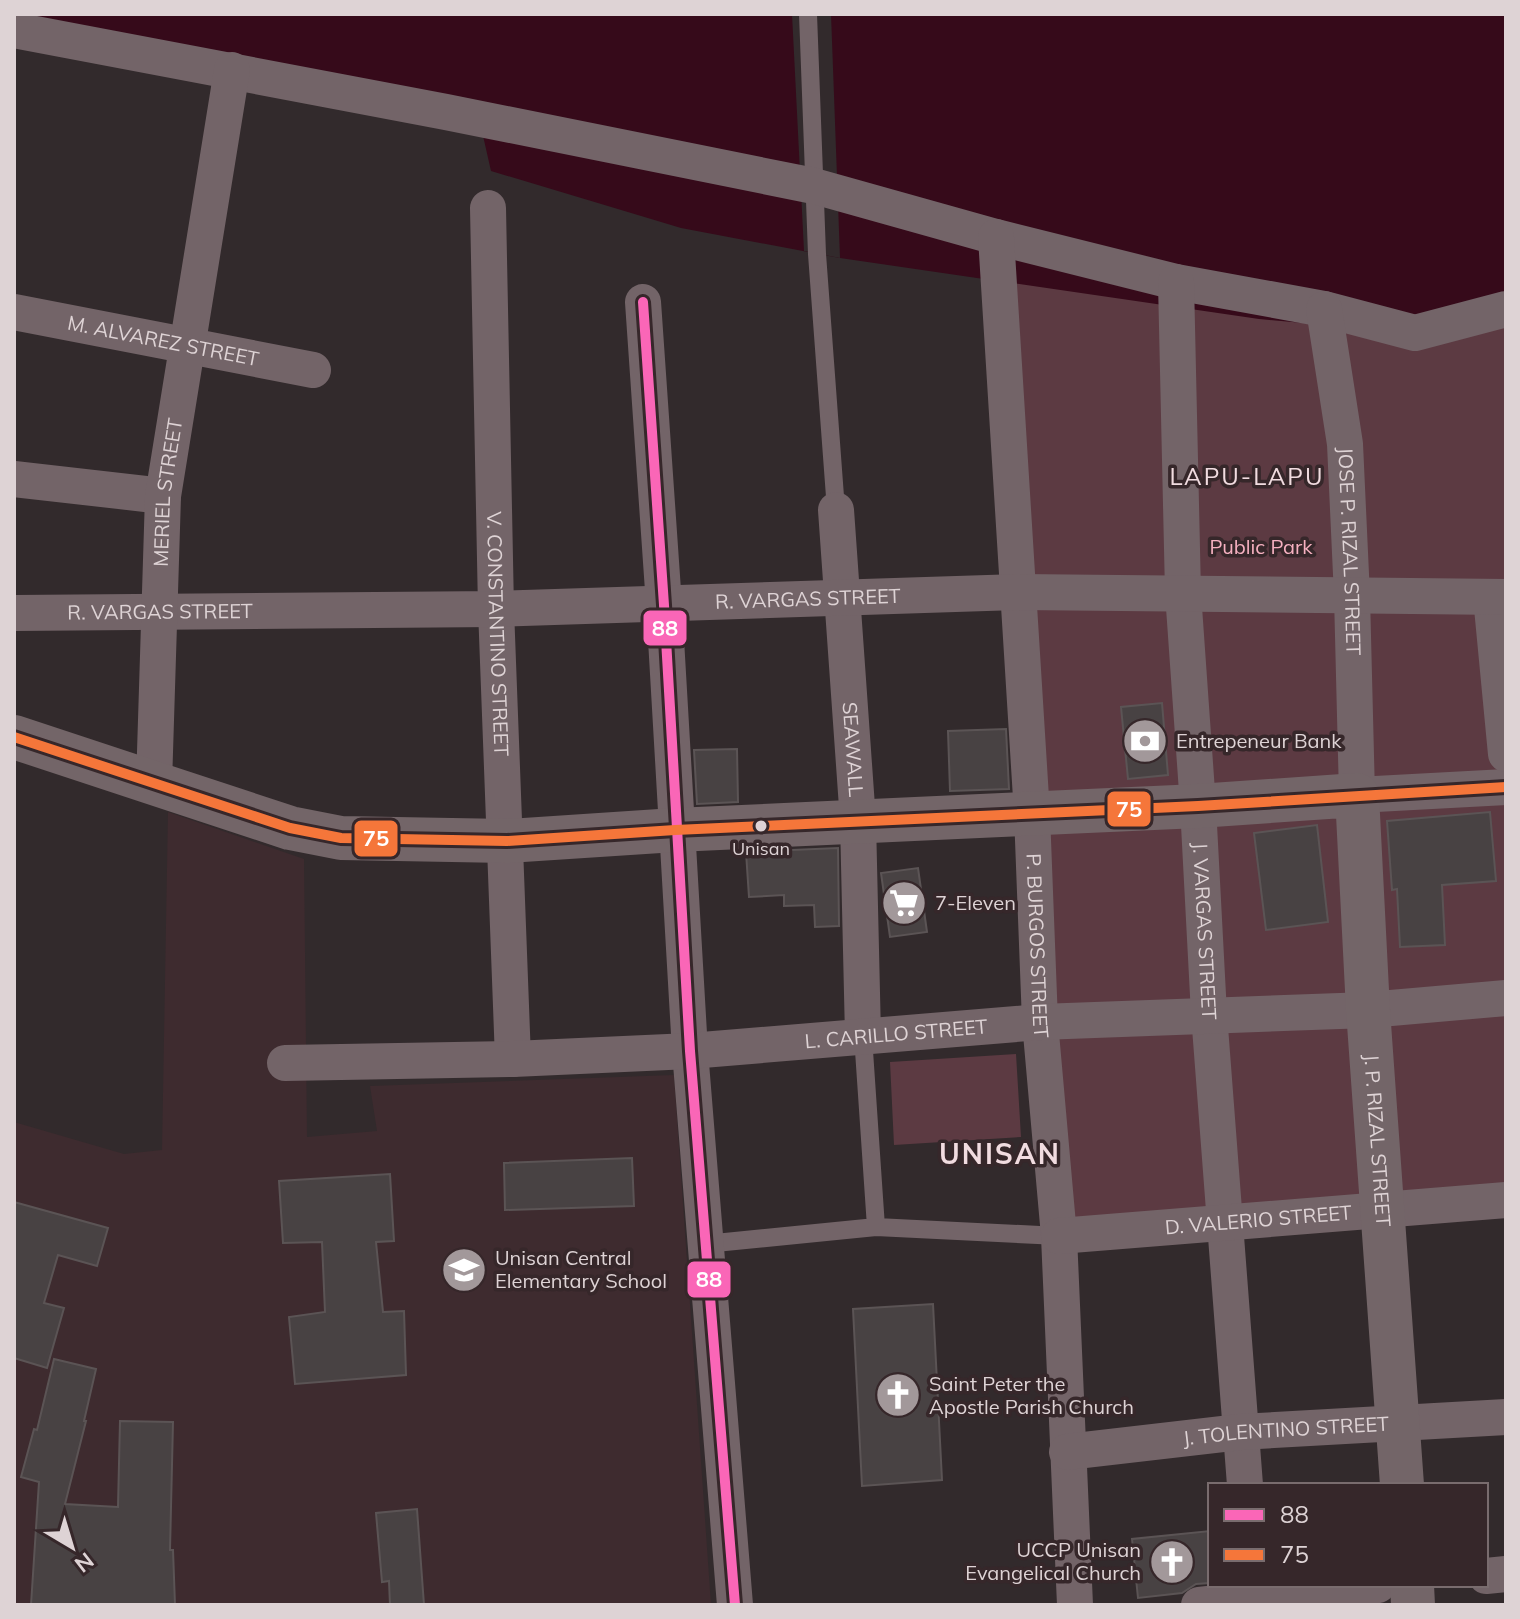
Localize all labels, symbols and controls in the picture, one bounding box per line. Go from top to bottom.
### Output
street label: M. ALVAREZ STREET [65,310,261,371]
street label: MERIEL STREET [148,416,187,567]
street label: JOSE P. RIZAL STREET [1333,447,1366,656]
district label: LAPU-LAPU [1169,461,1325,491]
street label: V. CONSTANTINO STREET [482,511,515,757]
park label: Public Park [1209,534,1313,559]
street label: R. VARGAS STREET [715,583,901,614]
street label: R. VARGAS STREET [67,598,253,625]
line badge: 88 [642,609,688,647]
text: 88 [652,614,678,642]
street label: SEAWALL [838,701,869,798]
bank icon: Entrepeneur Bank [1121,717,1169,765]
place label: Entrepeneur Bank [1176,728,1342,753]
line badge: 75 [1106,790,1152,828]
text: 75 [1116,795,1142,823]
marker: Unisan [753,818,769,834]
line badge: 75 [353,819,399,858]
text: 75 [363,824,389,852]
place label: Unisan [732,837,790,860]
street label: J. VARGAS STREET [1188,842,1222,1021]
street label: P. BURGOS STREET [1022,853,1054,1039]
supermarket icon: 7-Eleven [880,879,928,927]
place label: 7-Eleven [935,890,1016,915]
street label: L. CARILLO STREET [804,1013,988,1053]
street label: J. P. RIZAL STREET [1359,1053,1396,1228]
district label: UNISAN [939,1136,1061,1171]
street label: D. VALERIO STREET [1164,1199,1353,1239]
place label: Unisan Central Elementary School [495,1245,667,1293]
school or university icon: Unisan Central Elementary School [440,1246,488,1294]
line badge: 88 [686,1260,732,1299]
text: 88 [696,1265,722,1293]
church icon: Saint Peter the Apostle Parish Church [874,1371,922,1419]
place label: Saint Peter the Apostle Parish Church [929,1371,1134,1419]
street label: J. TOLENTINO STREET [1181,1411,1390,1451]
legend [1208,1483,1488,1587]
text: 88 [1280,1499,1309,1529]
north arrow [32,1507,112,1587]
place label: UCCP Unisan Evangelical Church [965,1537,1141,1585]
church icon: UCCP Unisan Evangelical Church [1148,1538,1196,1586]
text: 75 [1280,1539,1309,1569]
text: N [69,1547,99,1579]

